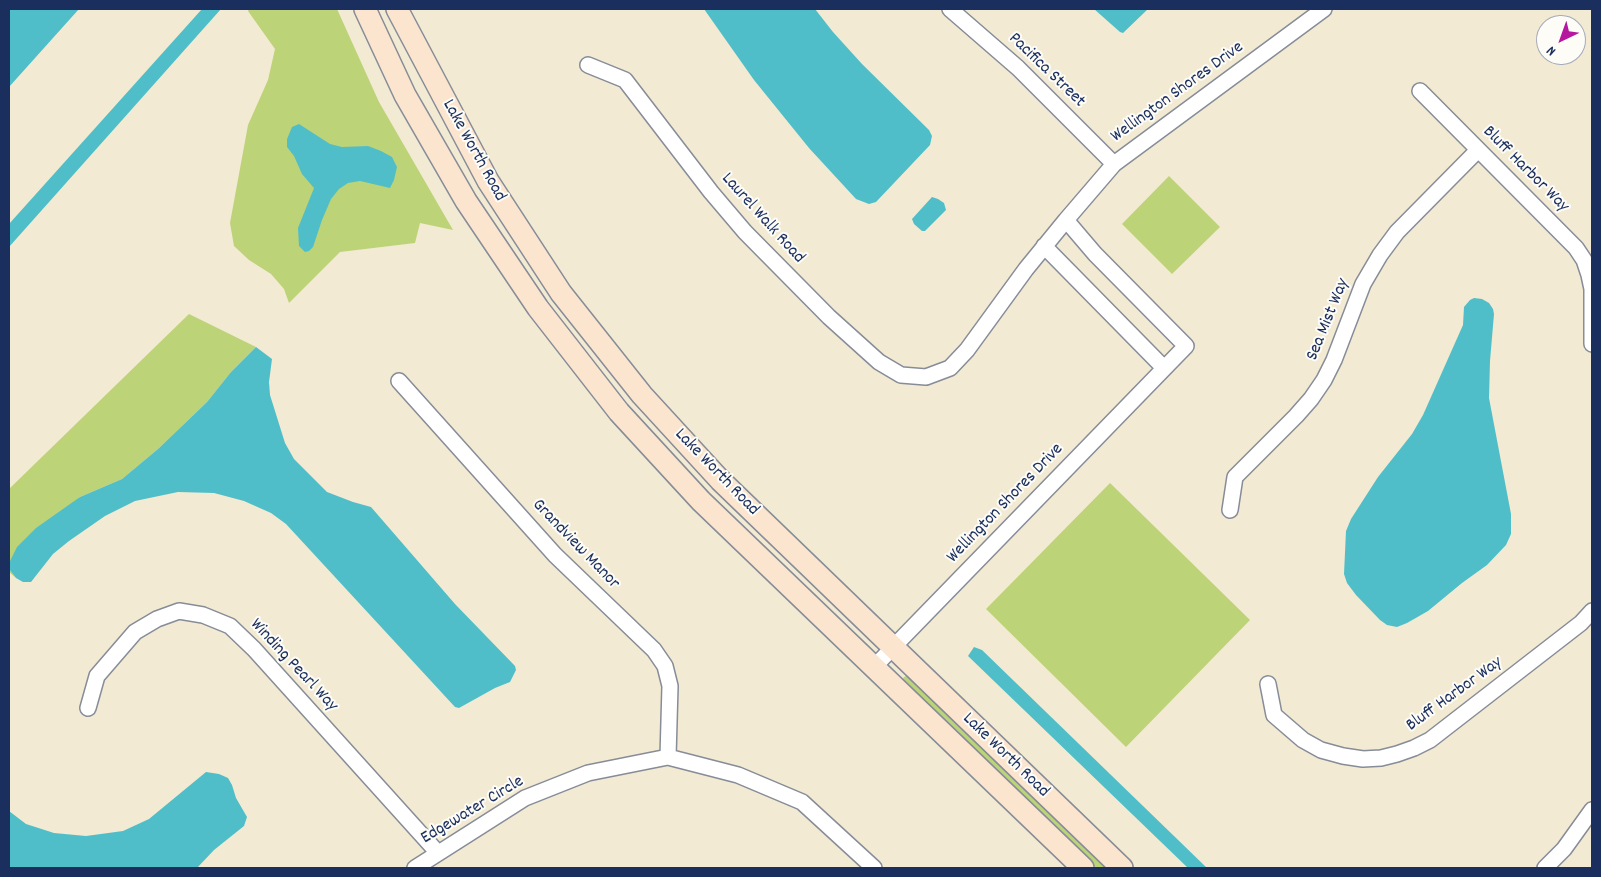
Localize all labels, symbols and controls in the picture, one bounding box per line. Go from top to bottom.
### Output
north arrow [1536,15,1586,65]
street label: Pacifica Street [1003,29,1089,113]
street label: Wellington Shores Drive [1108,38,1248,148]
text: N [1542,41,1561,60]
street label: Lake Worth Road [436,96,510,206]
street label: Bluff Harbor Way [1477,122,1573,218]
street label: Laurel Walk Road [716,169,808,269]
street label: Sea Mist Way [1303,276,1355,364]
street label: Lake Worth Road [669,425,763,521]
street label: Wellington Shores Drive [943,439,1069,569]
street label: Grandview Manor [526,495,624,595]
street label: Winding Pearl Way [244,615,342,717]
street label: Bluff Harbor Way [1403,653,1507,737]
street label: Lake Worth Road [957,709,1053,803]
street label: Edgewater Circle [418,772,528,850]

